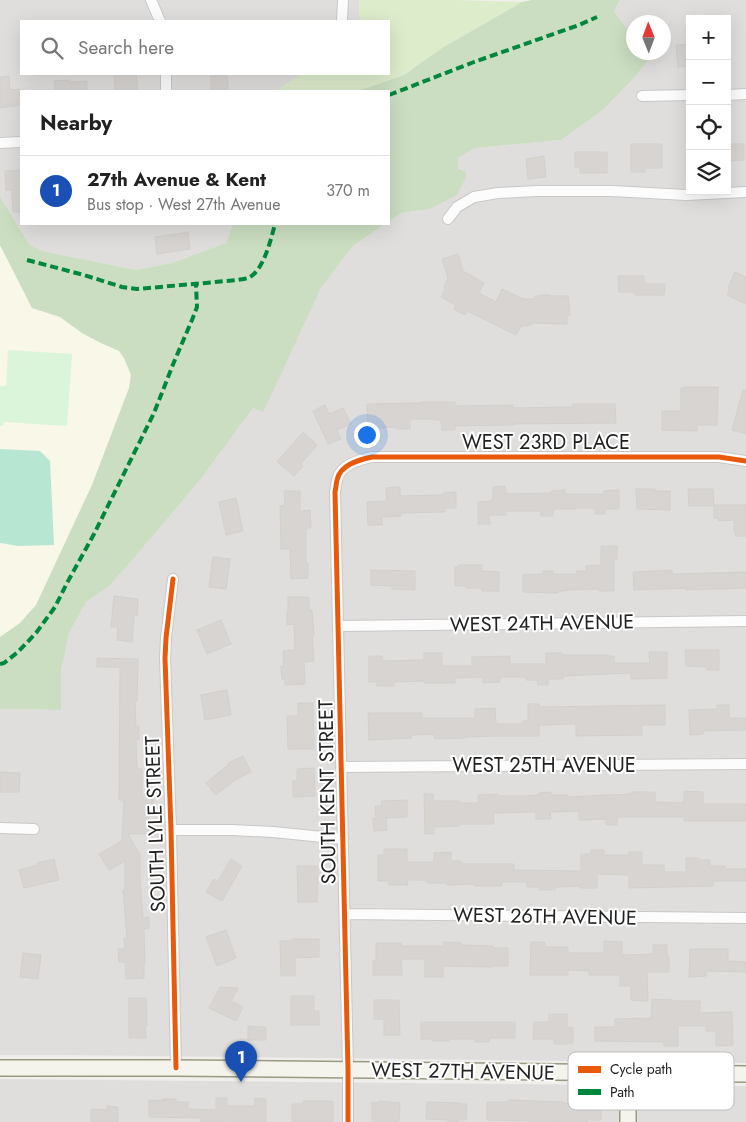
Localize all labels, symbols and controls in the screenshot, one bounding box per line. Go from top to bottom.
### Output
north arrow [626,15,671,60]
map controls [686,15,731,195]
button: + [686,15,731,60]
search box [20,20,390,75]
icon: search [38,34,66,62]
text: Search here [78,34,174,61]
button: − [686,60,731,105]
button: locate [686,105,731,150]
text: Nearby [40,108,112,138]
button: layers [686,150,731,195]
text: 27th Avenue & Kent [87,166,266,193]
text: 1 [52,179,60,202]
text: 370 m [326,179,370,202]
text: Bus stop · West 27th Avenue [87,193,280,216]
your location [354,422,380,448]
street label: WEST 23RD PLACE [462,428,630,457]
street label: WEST 24TH AVENUE [450,607,634,640]
street label: SOUTH KENT STREET [311,699,344,885]
street label: SOUTH LYLE STREET [138,735,173,913]
street label: WEST 25TH AVENUE [452,751,636,780]
street label: WEST 26TH AVENUE [453,900,637,933]
pin: 1 [225,1041,257,1082]
legend [568,1052,734,1110]
street label: WEST 27TH AVENUE [371,1055,555,1088]
text: Cycle path [610,1059,672,1079]
text: Path [610,1082,635,1102]

